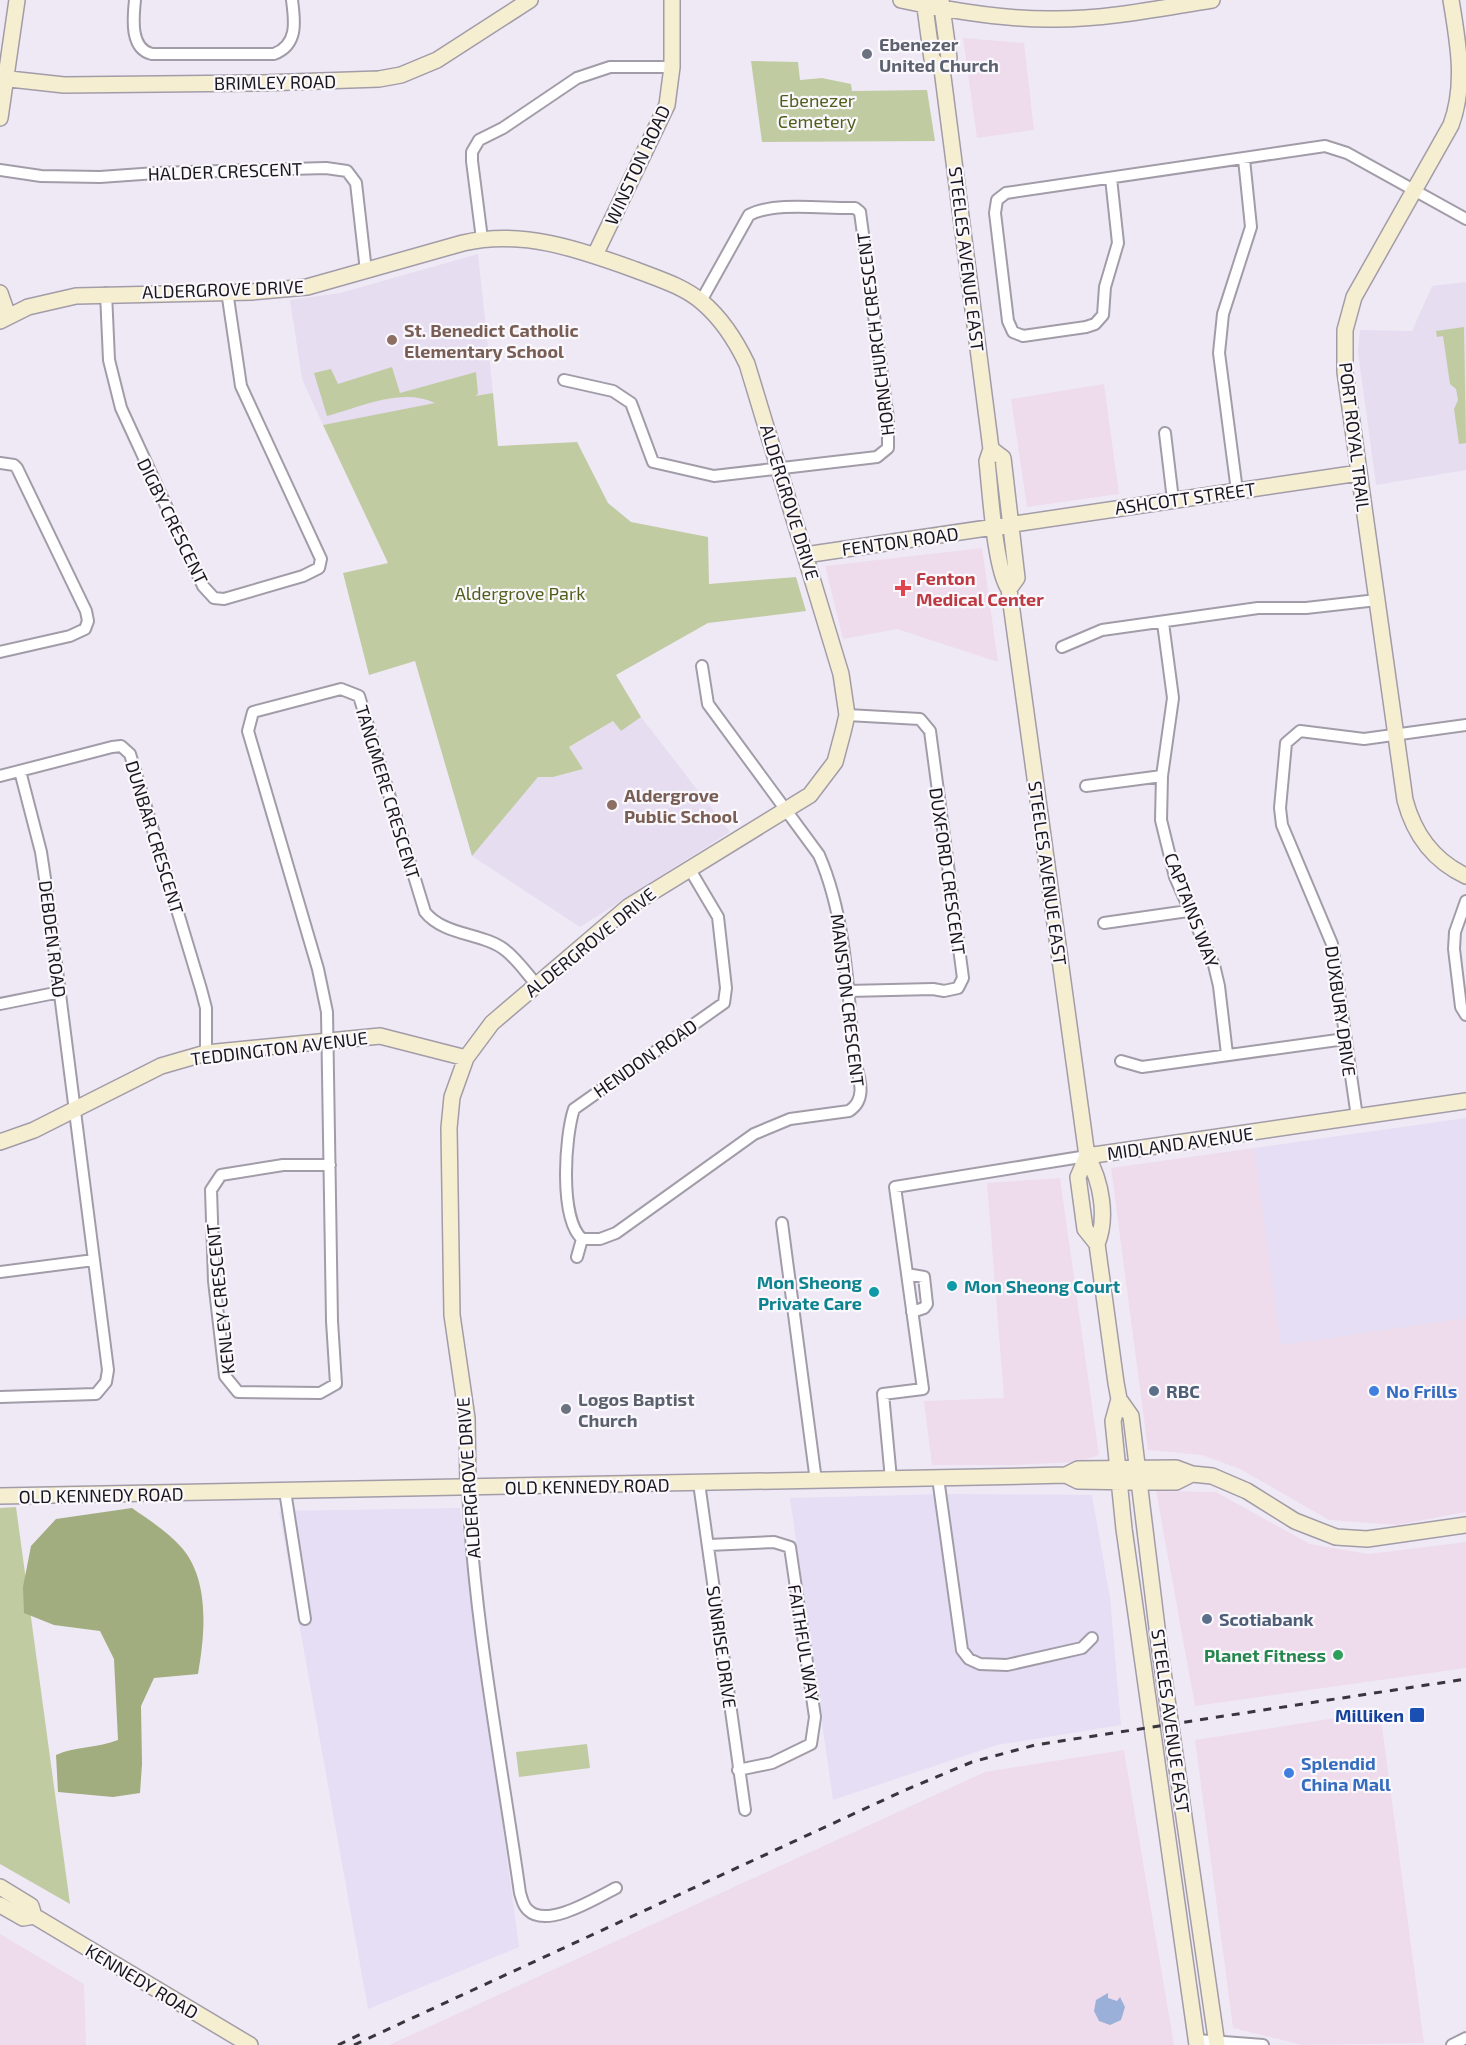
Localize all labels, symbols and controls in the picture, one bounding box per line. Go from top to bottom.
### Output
place label: Ebenezer United Church [879,33,999,76]
marker: Ebenezer United Church [860,47,874,61]
street label: BRIMLEY ROAD [214,70,336,94]
park label: Ebenezer Cemetery [778,89,857,132]
street label: WINSTON ROAD [600,102,674,228]
street label: HALDER CRESCENT [147,157,303,185]
street label: STEELES AVENUE EAST [945,165,989,353]
street label: HORNCHURCH CRESCENT [852,231,898,437]
street label: ALDERGROVE DRIVE [142,275,304,303]
place label: St. Benedict Catholic Elementary School [404,319,579,362]
marker: St. Benedict Catholic Elementary School [385,333,399,347]
street label: PORT ROYAL TRAIL [1335,361,1375,513]
street label: ALDERGROVE DRIVE [756,421,824,583]
street label: DIGBY CRESCENT [133,454,213,588]
street label: ASHCOTT STREET [1113,477,1257,519]
street label: FENTON ROAD [840,522,960,560]
place label: Fenton Medical Center [916,567,1044,610]
marker: Fenton Medical Center [894,579,912,597]
park label: Aldergrove Park [455,582,585,604]
street label: TANGMERE CRESCENT [351,702,425,882]
street label: DUNBAR CRESCENT [121,758,189,917]
street label: STEELES AVENUE EAST [1024,779,1072,967]
place label: Aldergrove Public School [624,784,738,827]
street label: DUXFORD CRESCENT [925,786,971,957]
marker: Aldergrove Public School [605,798,619,812]
street label: CAPTAINS WAY [1160,850,1224,971]
street label: DEBDEN ROAD [35,879,71,999]
street label: ALDERGROVE DRIVE [520,883,660,1001]
street label: MANSTON CRESCENT [826,912,870,1088]
street label: DUXBURY DRIVE [1321,944,1361,1078]
street label: HENDON ROAD [589,1014,701,1102]
street label: TEDDINGTON AVENUE [189,1026,369,1070]
street label: MIDLAND AVENUE [1105,1122,1255,1164]
street label: KENLEY CRESCENT [201,1222,239,1375]
place label: Mon Sheong Private Care [757,1271,863,1314]
place label: Mon Sheong Court [964,1275,1121,1297]
marker: Mon Sheong Court [945,1279,959,1293]
marker: Mon Sheong Private Care [867,1285,881,1299]
place label: RBC [1166,1380,1200,1402]
place label: No Frills [1386,1380,1457,1402]
marker: RBC [1147,1384,1161,1398]
marker: No Frills [1367,1384,1381,1398]
place label: Logos Baptist Church [578,1388,695,1431]
street label: ALDERGROVE DRIVE [451,1397,485,1559]
marker: Logos Baptist Church [559,1402,573,1416]
street label: OLD KENNEDY ROAD [504,1474,670,1498]
street label: OLD KENNEDY ROAD [18,1483,184,1507]
street label: FAITHFUL WAY [784,1583,824,1704]
street label: SUNRISE DRIVE [703,1584,741,1710]
place label: Scotiabank [1219,1608,1314,1630]
marker: Scotiabank [1200,1612,1214,1626]
street label: STEELES AVENUE EAST [1147,1627,1195,1815]
place label: Planet Fitness [1204,1644,1326,1666]
marker: Planet Fitness [1331,1648,1345,1662]
place label: Milliken [1335,1704,1404,1726]
marker: Milliken [1408,1706,1426,1724]
place label: Splendid China Mall [1301,1752,1391,1795]
marker: Splendid China Mall [1282,1766,1296,1780]
street label: KENNEDY ROAD [82,1939,202,2023]

